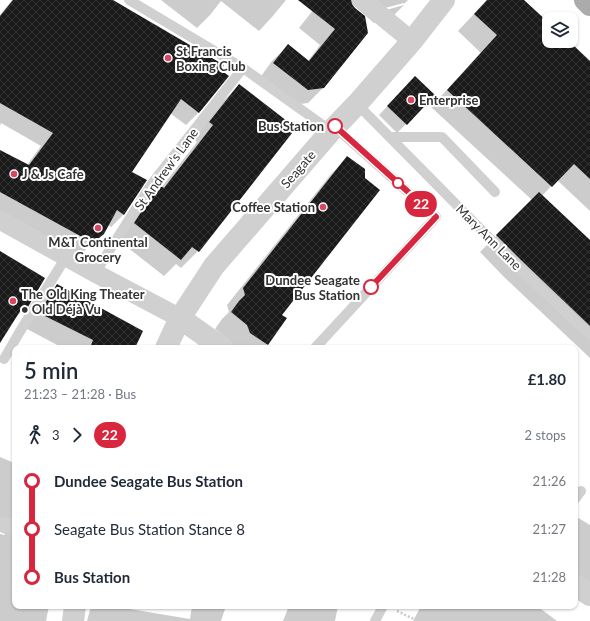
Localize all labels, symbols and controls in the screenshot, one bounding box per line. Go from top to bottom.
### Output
map controls [542,12,578,48]
button: layers [542,12,578,48]
place label: St Francis Boxing Club [176,43,246,74]
marker: St Francis Boxing Club [163,53,173,63]
place label: Enterprise [419,92,478,108]
marker: Enterprise [406,95,416,105]
place label: Bus Station [258,118,324,134]
marker: Bus Station [327,118,343,134]
street label: St Andrew's Lane [131,125,201,213]
street label: Seagate [277,147,319,191]
place label: J & Js Cafe [22,166,84,182]
marker: J & Js Cafe [9,169,19,179]
unlabelled marker [392,177,404,189]
line badge: 22 [403,191,439,217]
text: 22 [413,195,429,212]
place label: Coffee Station [232,199,315,215]
street label: Mary Ann Lane [453,201,525,273]
marker: Coffee Station [318,202,328,212]
marker: M&T Continental Grocery [93,223,103,233]
place label: M&T Continental Grocery [48,234,148,265]
place label: Dundee Seagate Bus Station [265,272,360,303]
marker: Dundee Seagate Bus Station [363,279,379,295]
place label: The Old King Theater • Old Déjà Vu [21,286,145,317]
marker: The Old King Theater • Old Déjà Vu [8,296,18,306]
text: 5 min [24,357,78,384]
text: £1.80 [528,370,566,388]
text: 21:23 – 21:28 · Bus [24,386,136,402]
icon: walk [24,424,46,446]
icon: forward [66,424,88,446]
text: 22 [102,426,118,443]
text: 3 [52,427,60,443]
text: 2 stops [525,427,566,443]
text: Dundee Seagate Bus Station [54,472,243,490]
text: 21:26 [533,473,566,489]
text: Seagate Bus Station Stance 8 [54,520,245,538]
text: 21:27 [533,521,566,537]
text: Bus Station [54,568,130,586]
text: 21:28 [533,569,566,585]

